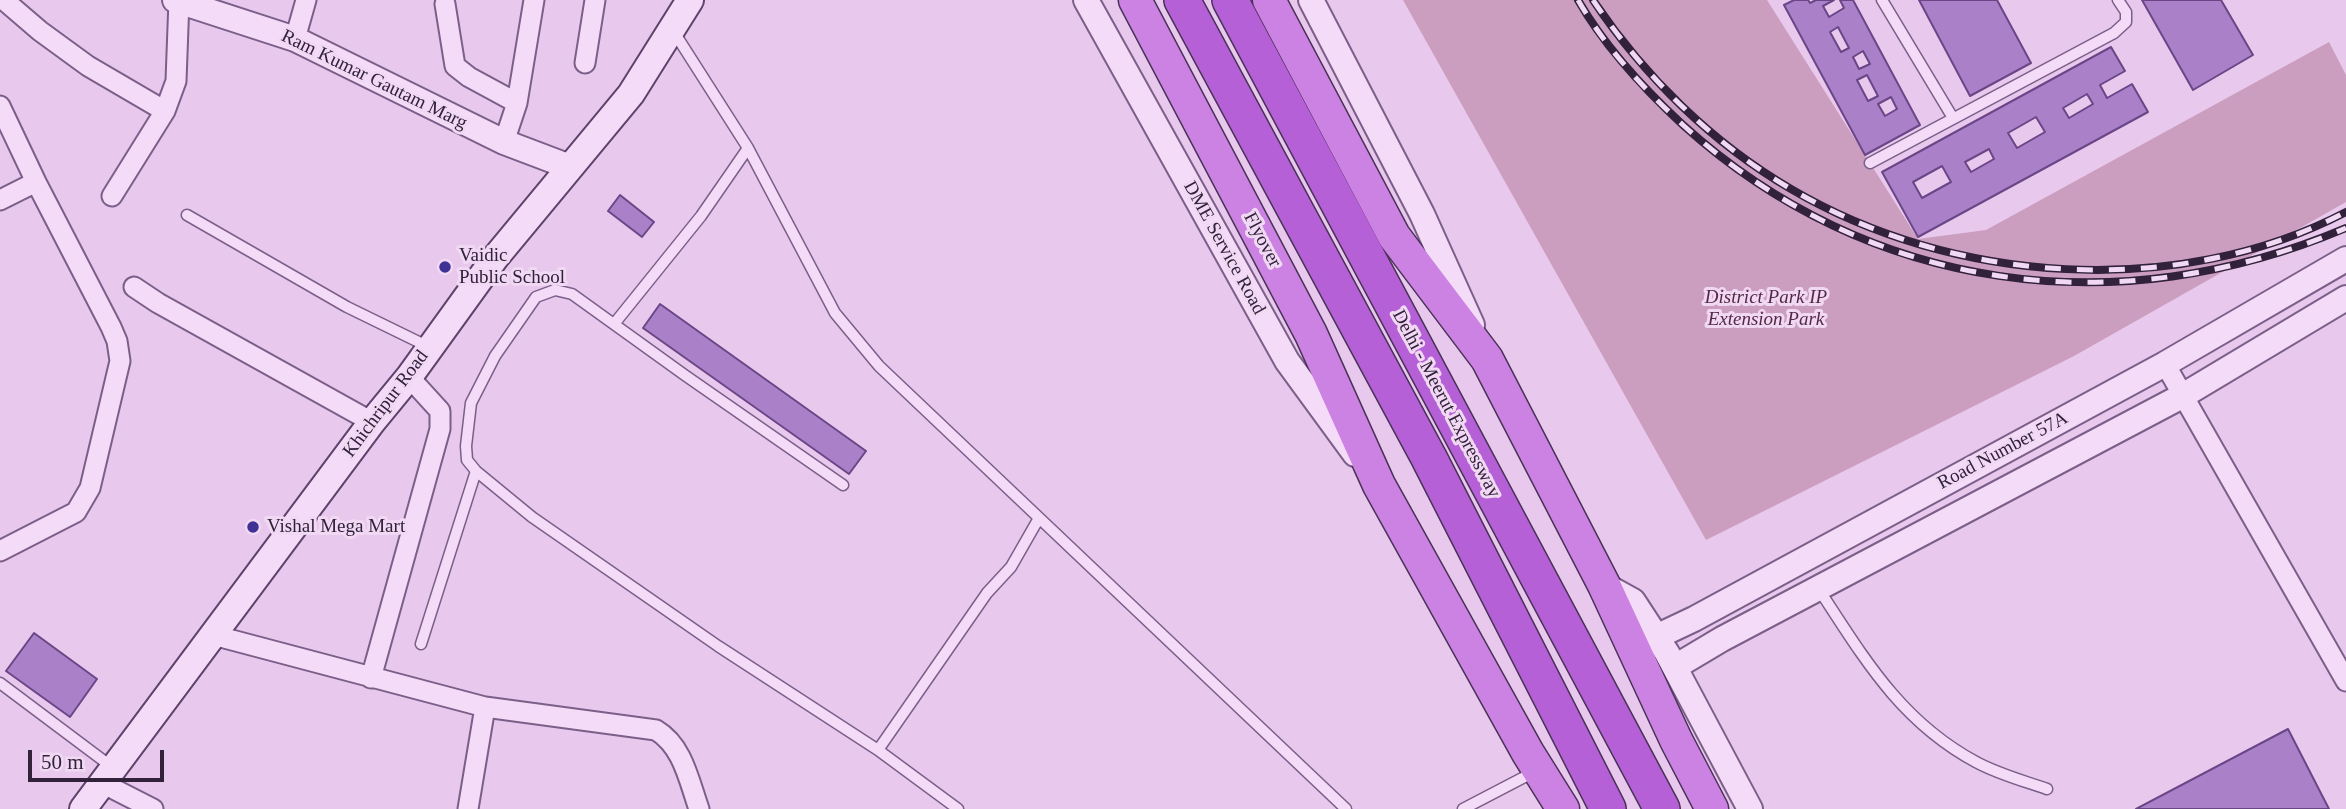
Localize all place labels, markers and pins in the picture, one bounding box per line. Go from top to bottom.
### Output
place label: Vaidic Public School [459,245,565,289]
marker: Vaidic Public School [437,259,453,275]
place label: Vishal Mega Mart [267,516,405,538]
marker: Vishal Mega Mart [245,519,261,535]

